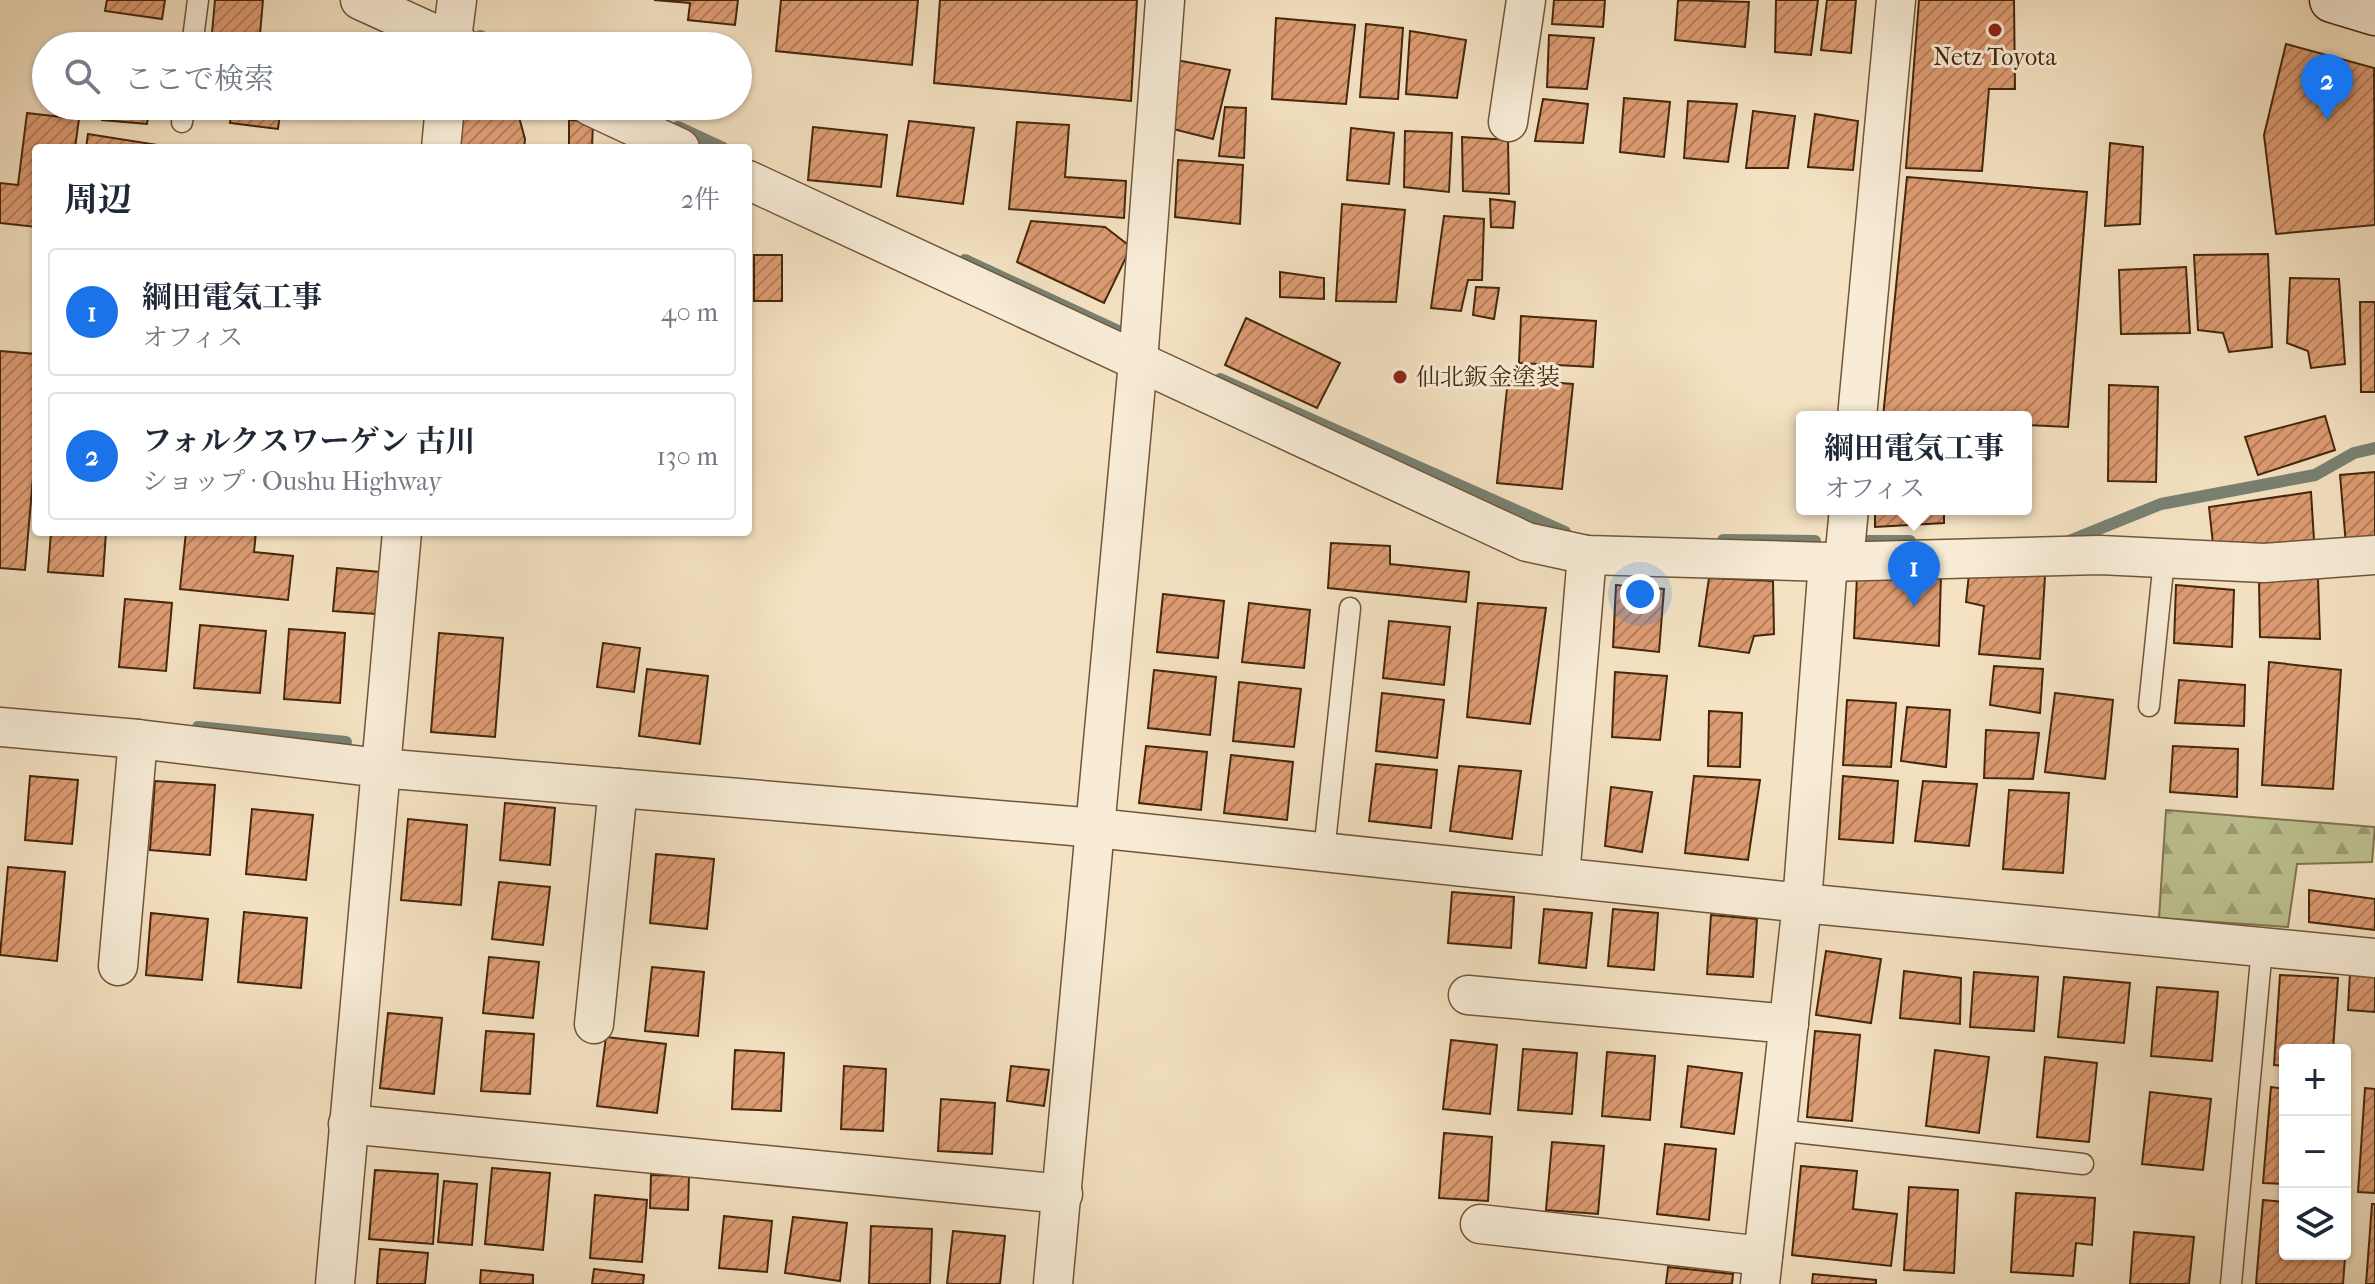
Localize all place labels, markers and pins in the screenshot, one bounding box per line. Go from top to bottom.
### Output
marker: Netz Toyota [1986,21,2004,39]
place label: Netz Toyota [1933,43,2058,71]
pin: 2 [2301,54,2353,120]
place label: 仙北鈑金塗装 [1416,363,1560,391]
marker: 仙北鈑金塗装 [1391,368,1409,386]
pin: 1 [1888,541,1940,607]

